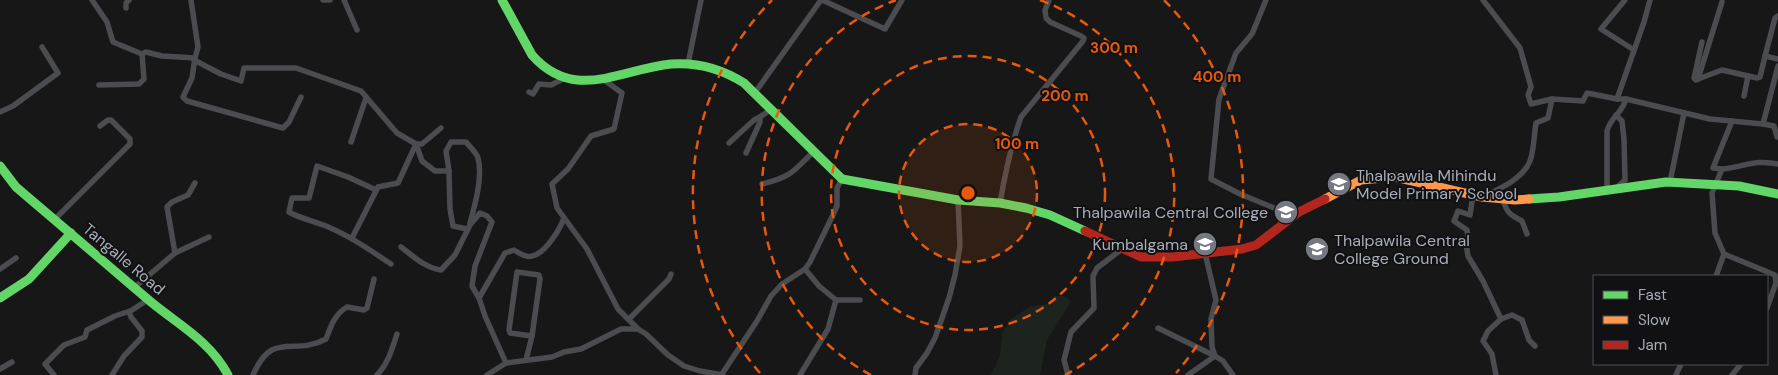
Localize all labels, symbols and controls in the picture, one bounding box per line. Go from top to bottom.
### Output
text: 300 m [1090,38,1138,58]
text: 400 m [1193,67,1241,87]
text: 200 m [1041,86,1089,106]
text: 100 m [995,134,1039,154]
place label: Thalpawila Mihindu Model Primary School [1356,165,1517,204]
school or university icon: Thalpawila Mihindu Model Primary School [1326,171,1352,197]
centre of rings [959,184,977,202]
school or university icon: Thalpawila Central College [1273,199,1299,225]
place label: Thalpawila Central College [1073,202,1268,223]
street label: Tangalle Road [79,218,169,300]
place label: Thalpawila Central College Ground [1334,230,1470,269]
school or university icon: Kumbalgama [1192,231,1218,257]
place label: Kumbalgama [1093,234,1188,255]
school or university icon: Thalpawila Central College Ground [1304,236,1330,262]
legend [1593,275,1768,365]
text: Fast [1638,285,1667,305]
text: Slow [1638,310,1671,330]
text: Jam [1638,335,1667,355]

